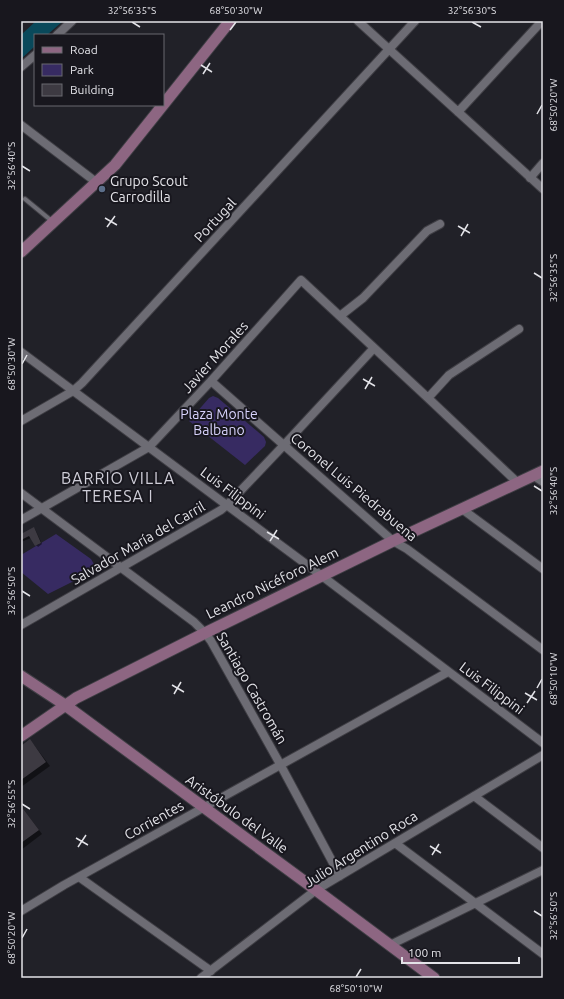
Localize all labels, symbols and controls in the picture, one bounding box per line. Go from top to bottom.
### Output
text: 32°56'35"S [108,5,156,16]
text: 68°50'30"W [210,5,262,16]
text: 32°56'30"S [448,5,496,16]
legend [34,34,164,106]
text: Road [70,43,98,56]
text: Park [70,63,94,76]
text: 68°50'20"W [548,79,559,131]
text: Building [70,83,114,96]
text: 32°56'40"S [6,142,17,190]
place label: Grupo Scout Carrodilla [110,173,188,205]
marker: Grupo Scout Carrodilla [97,184,107,194]
street label: Portugal [191,195,240,245]
text: 32°56'35"S [548,254,559,302]
street label: Javier Morales [179,318,251,396]
text: 68°50'30"W [6,338,17,390]
park label: Plaza Monte Balbano [180,406,258,438]
street label: Coronel Luis Piedrabuena [288,429,420,545]
street label: Luis Filippini [198,463,268,523]
text: 32°56'40"S [548,467,559,515]
district label: BARRIO VILLA TERESA I [61,469,175,505]
street label: Salvador María del Carril [68,498,208,588]
street label: Leandro Nicéforo Alem [203,544,341,622]
text: 32°56'50"S [6,567,17,615]
street label: Santiago Castromán [214,629,290,747]
text: 68°50'10"W [548,653,559,705]
street label: Luis Filippini [457,658,527,718]
street label: Aristóbulo del Valle [183,772,291,856]
text: 32°56'55"S [6,780,17,828]
street label: Corrientes [121,797,187,843]
street label: Julio Argentino Roca [301,808,421,890]
text: 32°56'50"S [548,892,559,940]
text: 68°50'20"W [6,912,17,964]
scale bar [402,939,519,965]
text: 100 m [408,946,441,959]
text: 68°50'10"W [330,983,382,994]

